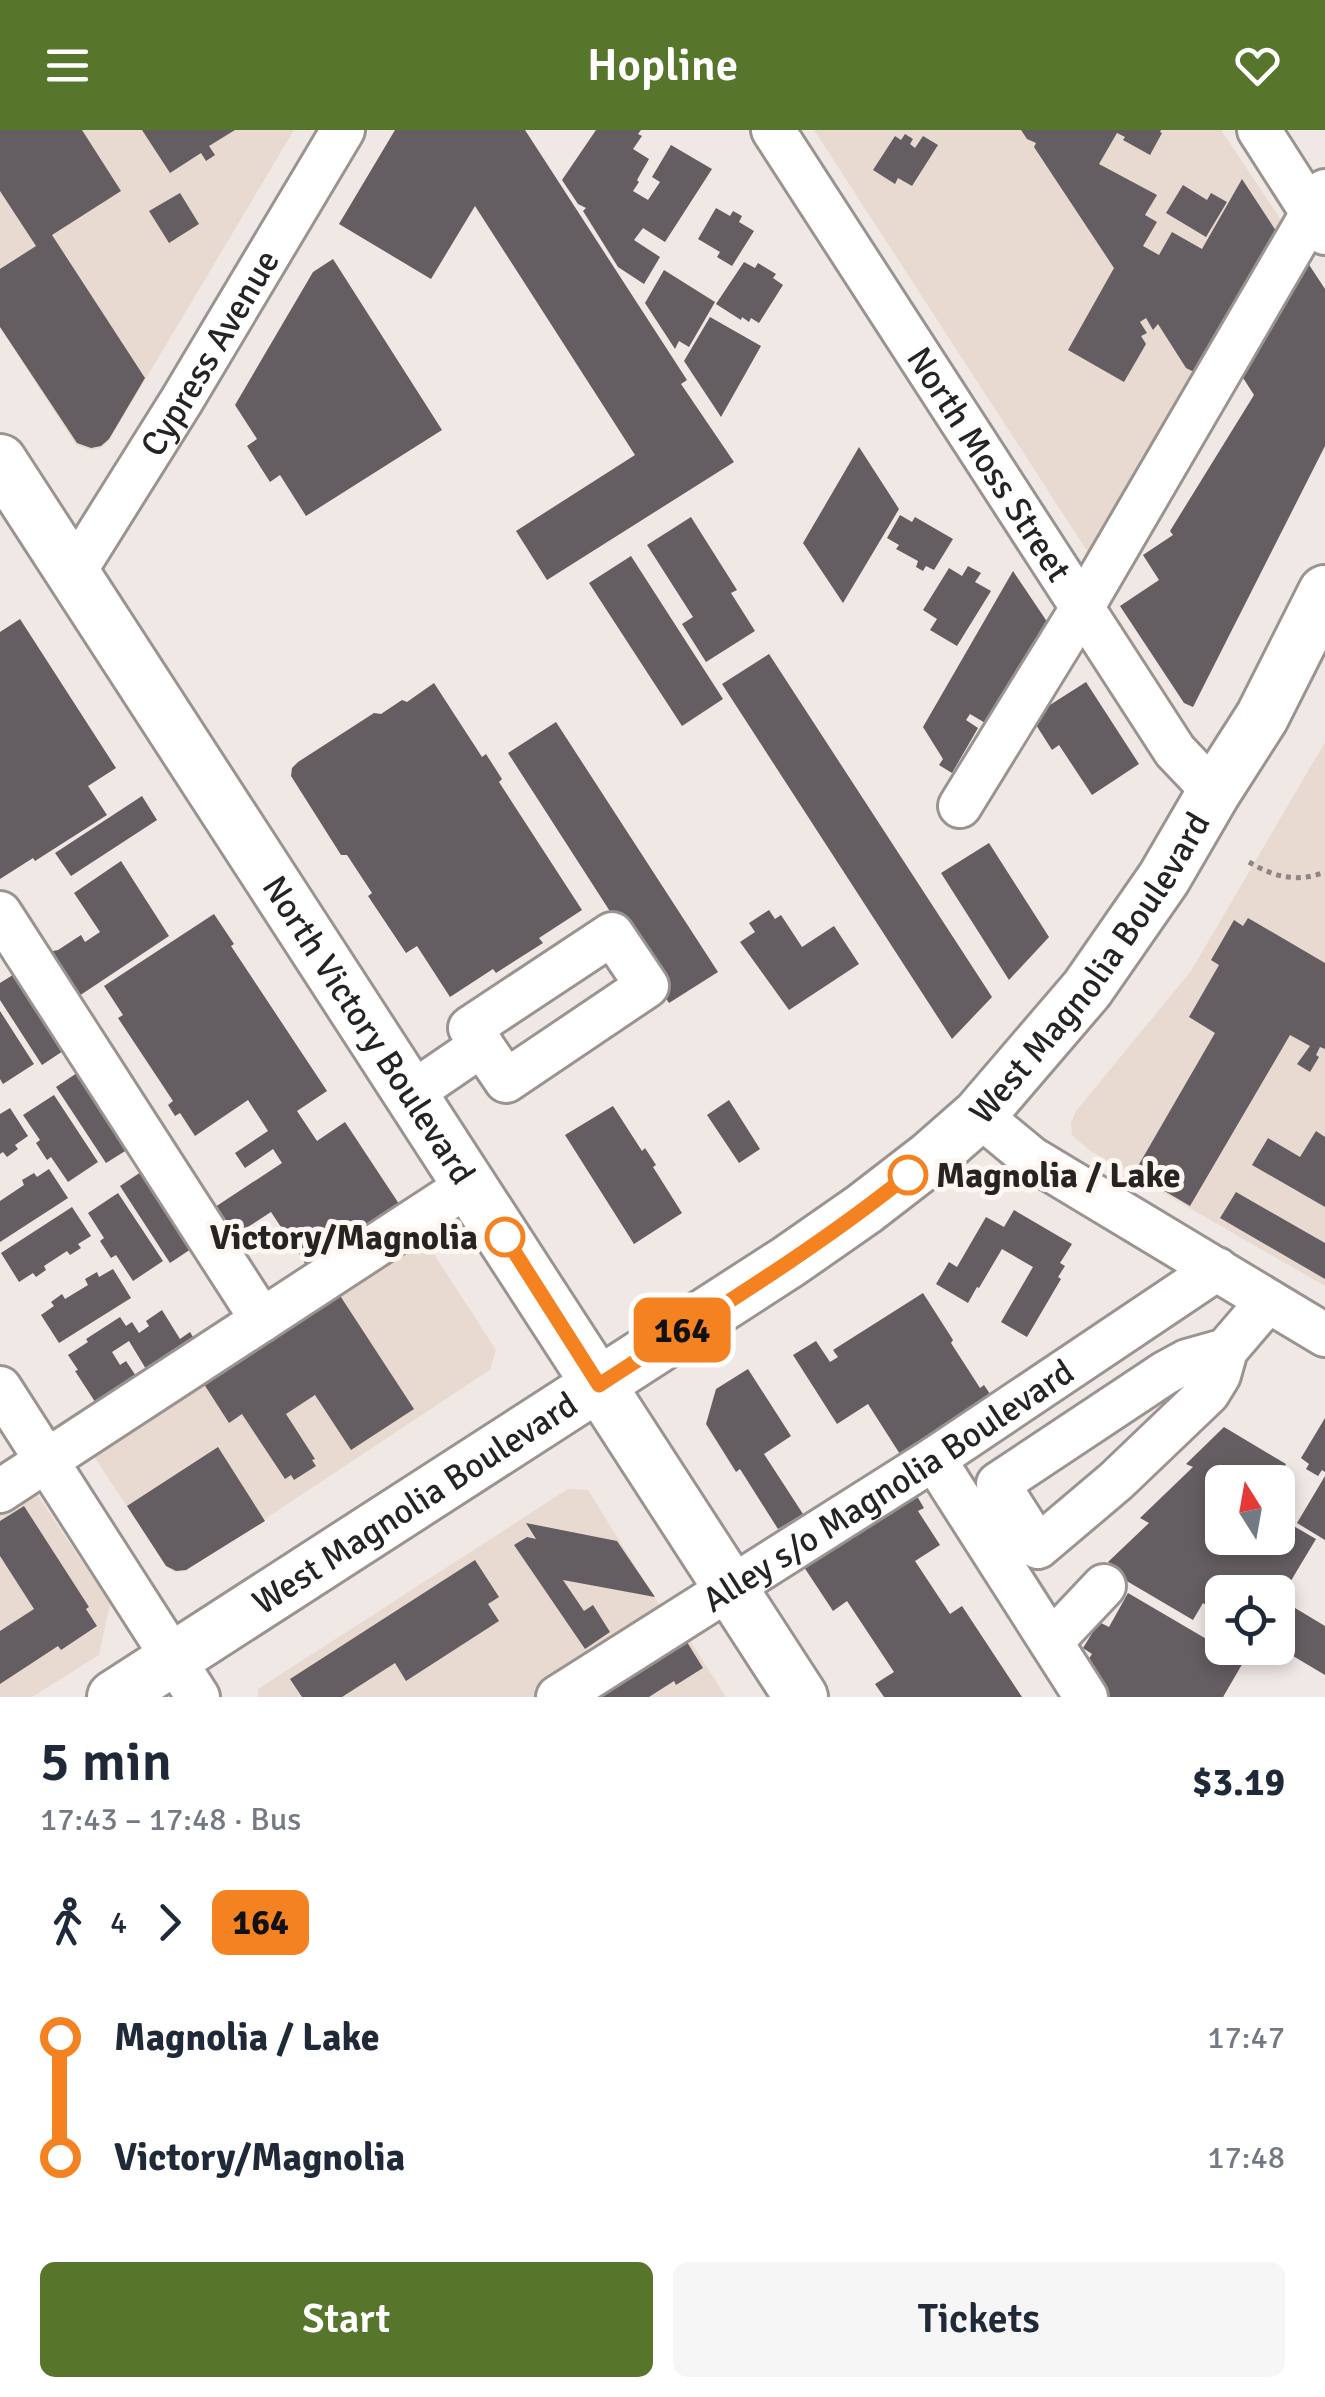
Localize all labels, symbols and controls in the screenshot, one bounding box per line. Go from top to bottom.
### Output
icon: menu [40,38,95,93]
text: Hopline [587,38,738,93]
icon: heart [1230,38,1285,93]
street label: Cypress Avenue [131,242,289,464]
street label: North Moss Street [897,339,1080,590]
street label: West Magnolia Boulevard [960,805,1220,1133]
street label: North Victory Boulevard [253,868,484,1192]
place label: Magnolia / Lake [936,1154,1181,1197]
marker: Magnolia / Lake [889,1156,927,1194]
place label: Victory/Magnolia [210,1216,478,1259]
marker: Victory/Magnolia [486,1218,524,1256]
line badge: 164 [624,1298,740,1362]
text: 164 [654,1309,710,1352]
street label: Alley s/o Magnolia Boulevard [695,1350,1082,1622]
street label: West Magnolia Boulevard [245,1383,586,1624]
north arrow [1205,1465,1295,1555]
map controls [1205,1465,1295,1665]
button: locate [1205,1575,1295,1665]
text: 5 min [40,1728,172,1796]
text: $3.19 [1192,1759,1285,1806]
text: 17:43 – 17:48 · Bus [40,1800,301,1839]
icon: walk [40,1895,95,1950]
icon: forward [142,1895,197,1950]
text: 164 [232,1901,289,1944]
text: 4 [110,1903,127,1942]
text: Magnolia / Lake [114,2014,380,2061]
text: 17:47 [1207,2018,1285,2057]
text: Victory/Magnolia [114,2134,405,2181]
text: 17:48 [1207,2138,1285,2177]
button: Start [40,2262,653,2377]
button: Tickets [673,2262,1285,2377]

